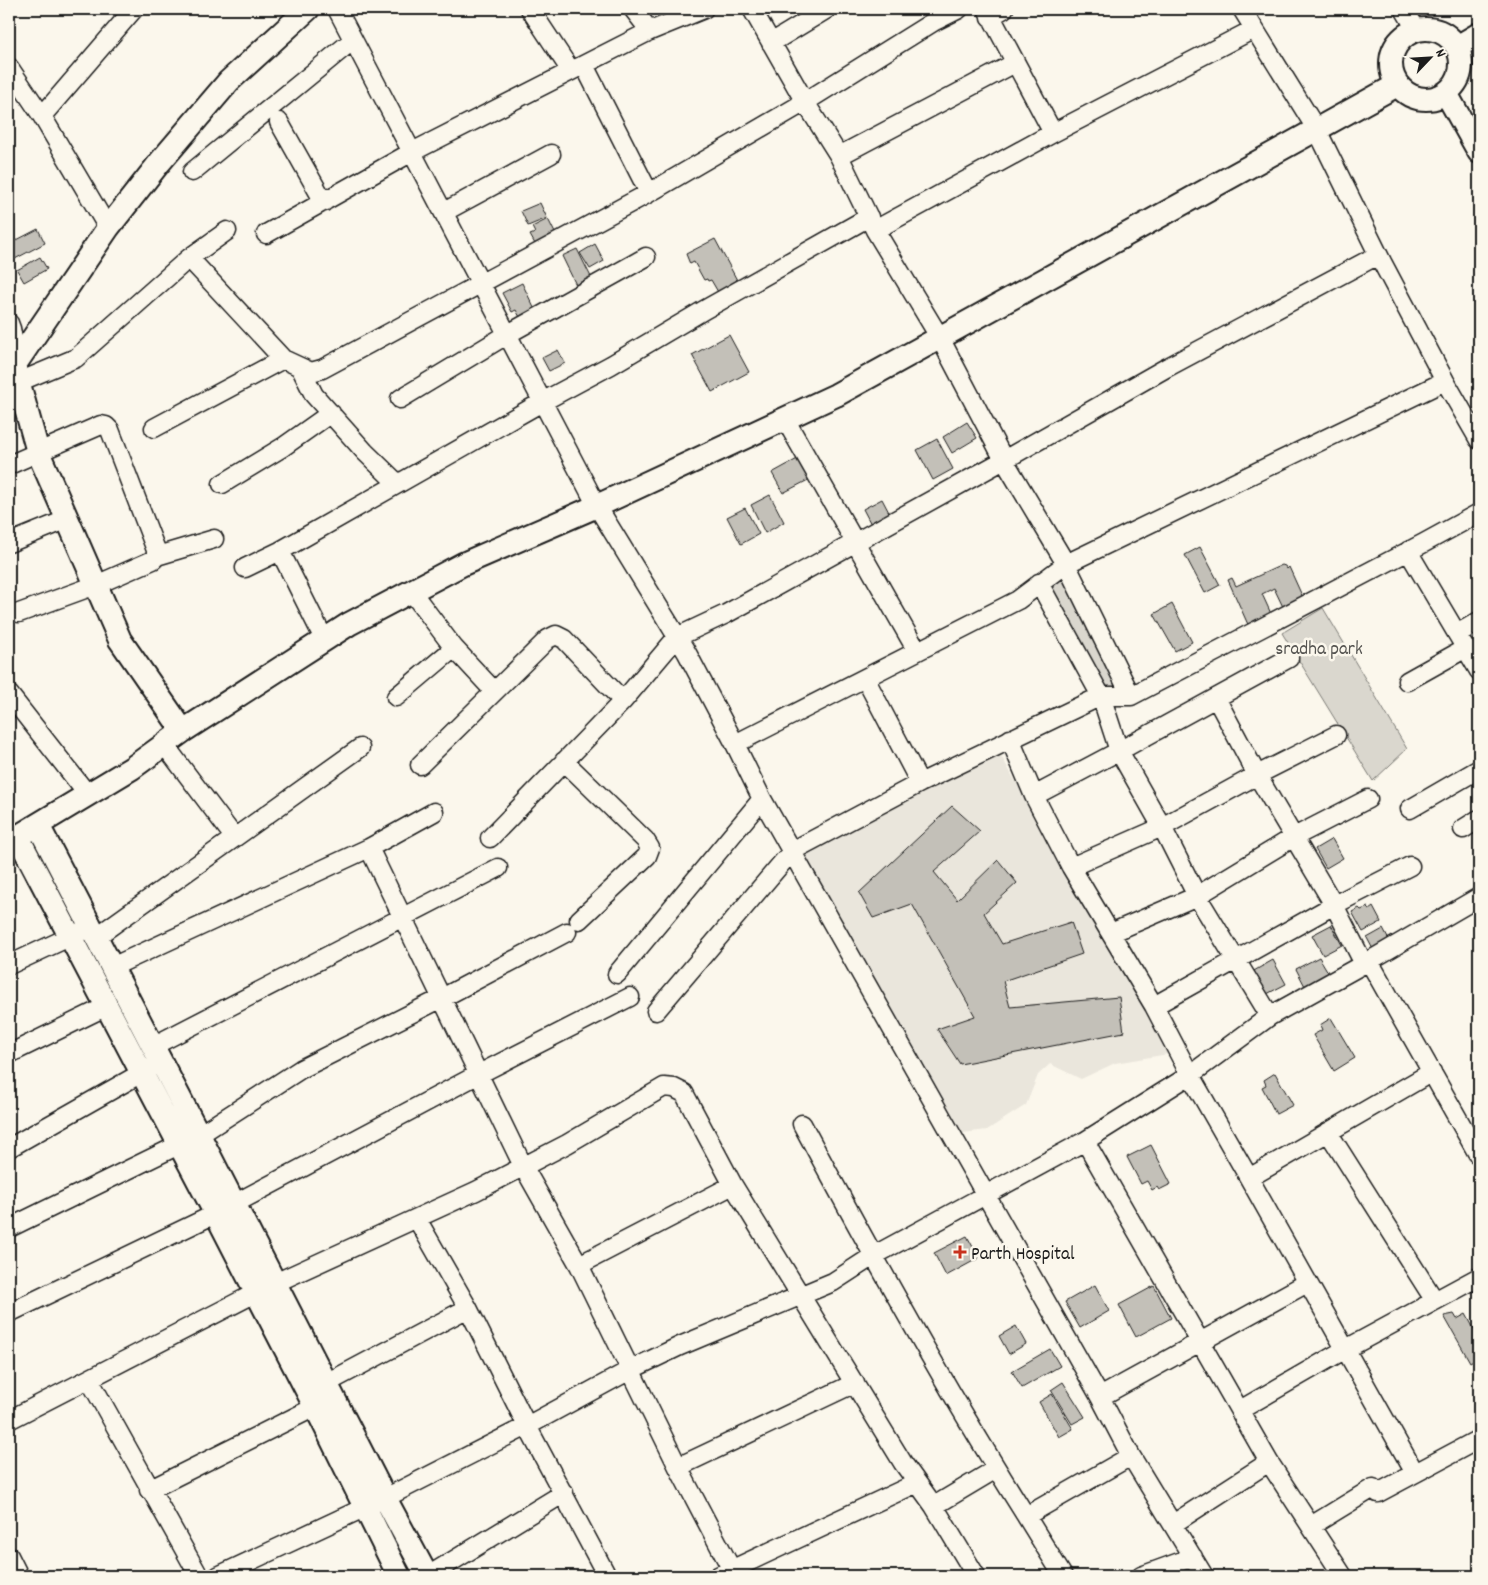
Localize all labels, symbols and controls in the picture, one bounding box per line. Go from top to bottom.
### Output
north arrow [1406,32,1456,82]
text: N [1429,46,1451,61]
park label: sradha park [1275,637,1363,664]
place label: Parth Hospital [971,1242,1075,1269]
marker: Parth Hospital [953,1245,967,1259]

